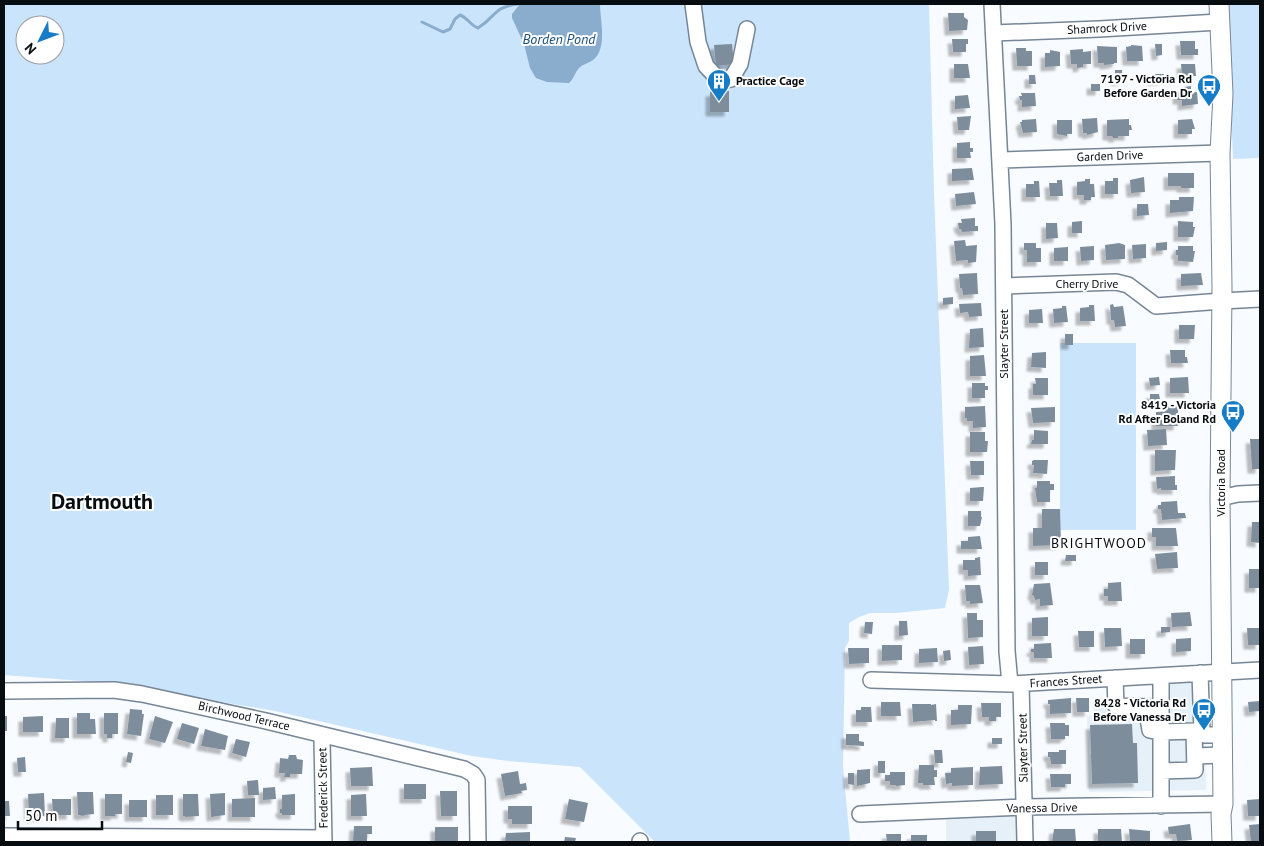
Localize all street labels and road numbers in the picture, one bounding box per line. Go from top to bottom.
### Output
street label: Shamrock Drive [1067,18,1147,37]
street label: Garden Drive [1076,147,1144,164]
street label: Cherry Drive [1056,276,1118,291]
street label: Slayter Street [996,309,1011,379]
street label: Victoria Road [1213,449,1228,518]
street label: Frances Street [1029,670,1103,691]
street label: Birchwood Terrace [197,698,291,733]
street label: Slayter Street [1014,713,1031,783]
street label: Frederick Street [314,747,331,829]
street label: Vanessa Drive [1005,799,1078,816]

